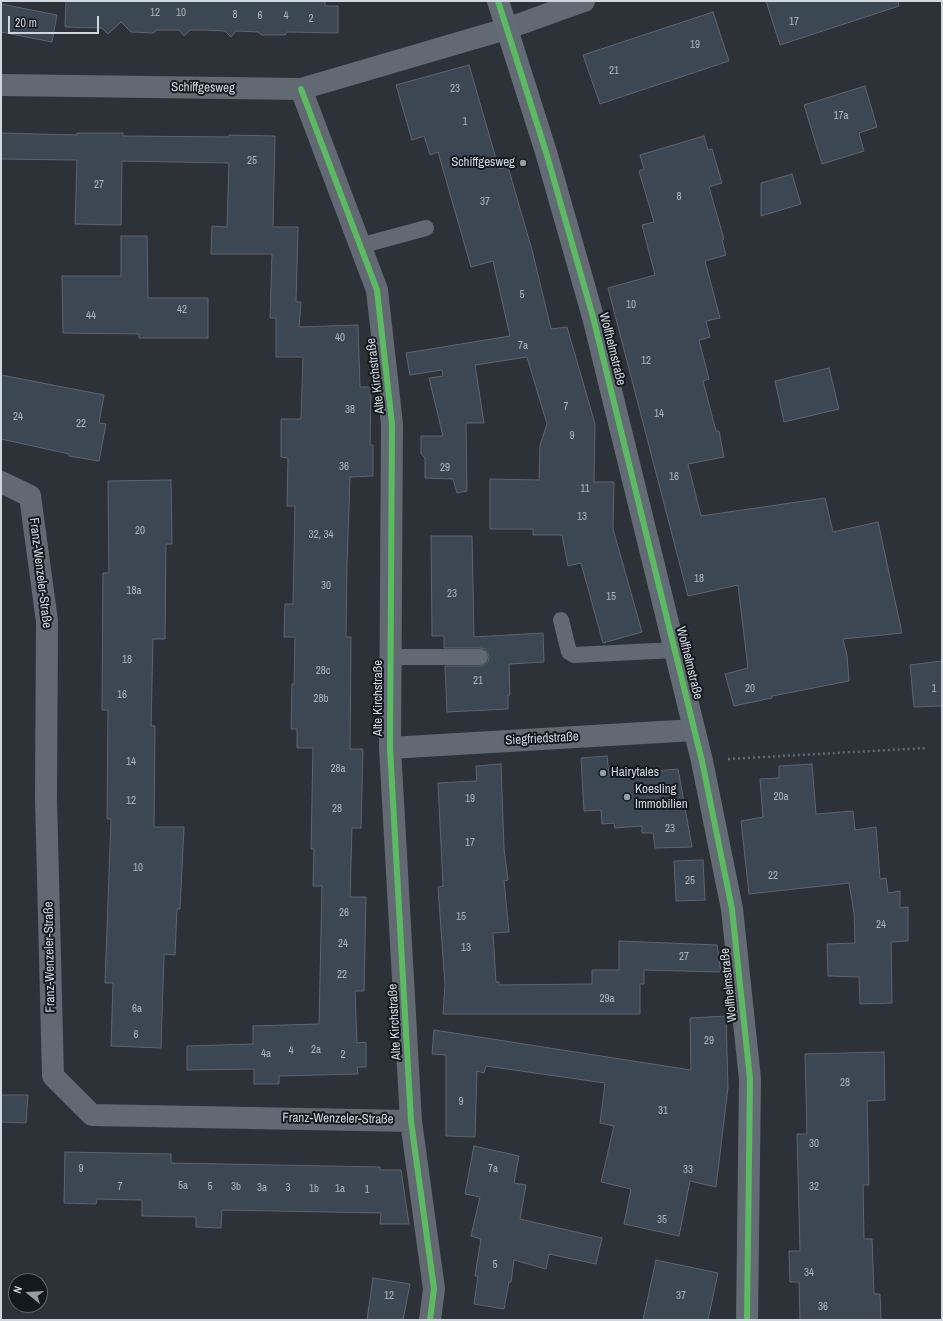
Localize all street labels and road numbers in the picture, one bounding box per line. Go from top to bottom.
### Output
street label: Schiffgesweg [171,80,235,96]
street label: Wolfhelmstraße [595,311,629,387]
street label: Alte Kirchstraße [364,337,388,415]
street label: Franz-Wenzeler-Straße [25,517,55,629]
street label: Wolfhelmstraße [672,625,706,701]
street label: Alte Kirchstraße [371,660,387,736]
street label: Siegfriedstraße [505,729,579,749]
street label: Franz-Wenzeler-Straße [41,901,59,1013]
street label: Wolfhelmstraße [717,947,741,1023]
street label: Alte Kirchstraße [385,983,405,1061]
street label: Franz-Wenzeler-Straße [282,1110,394,1128]

